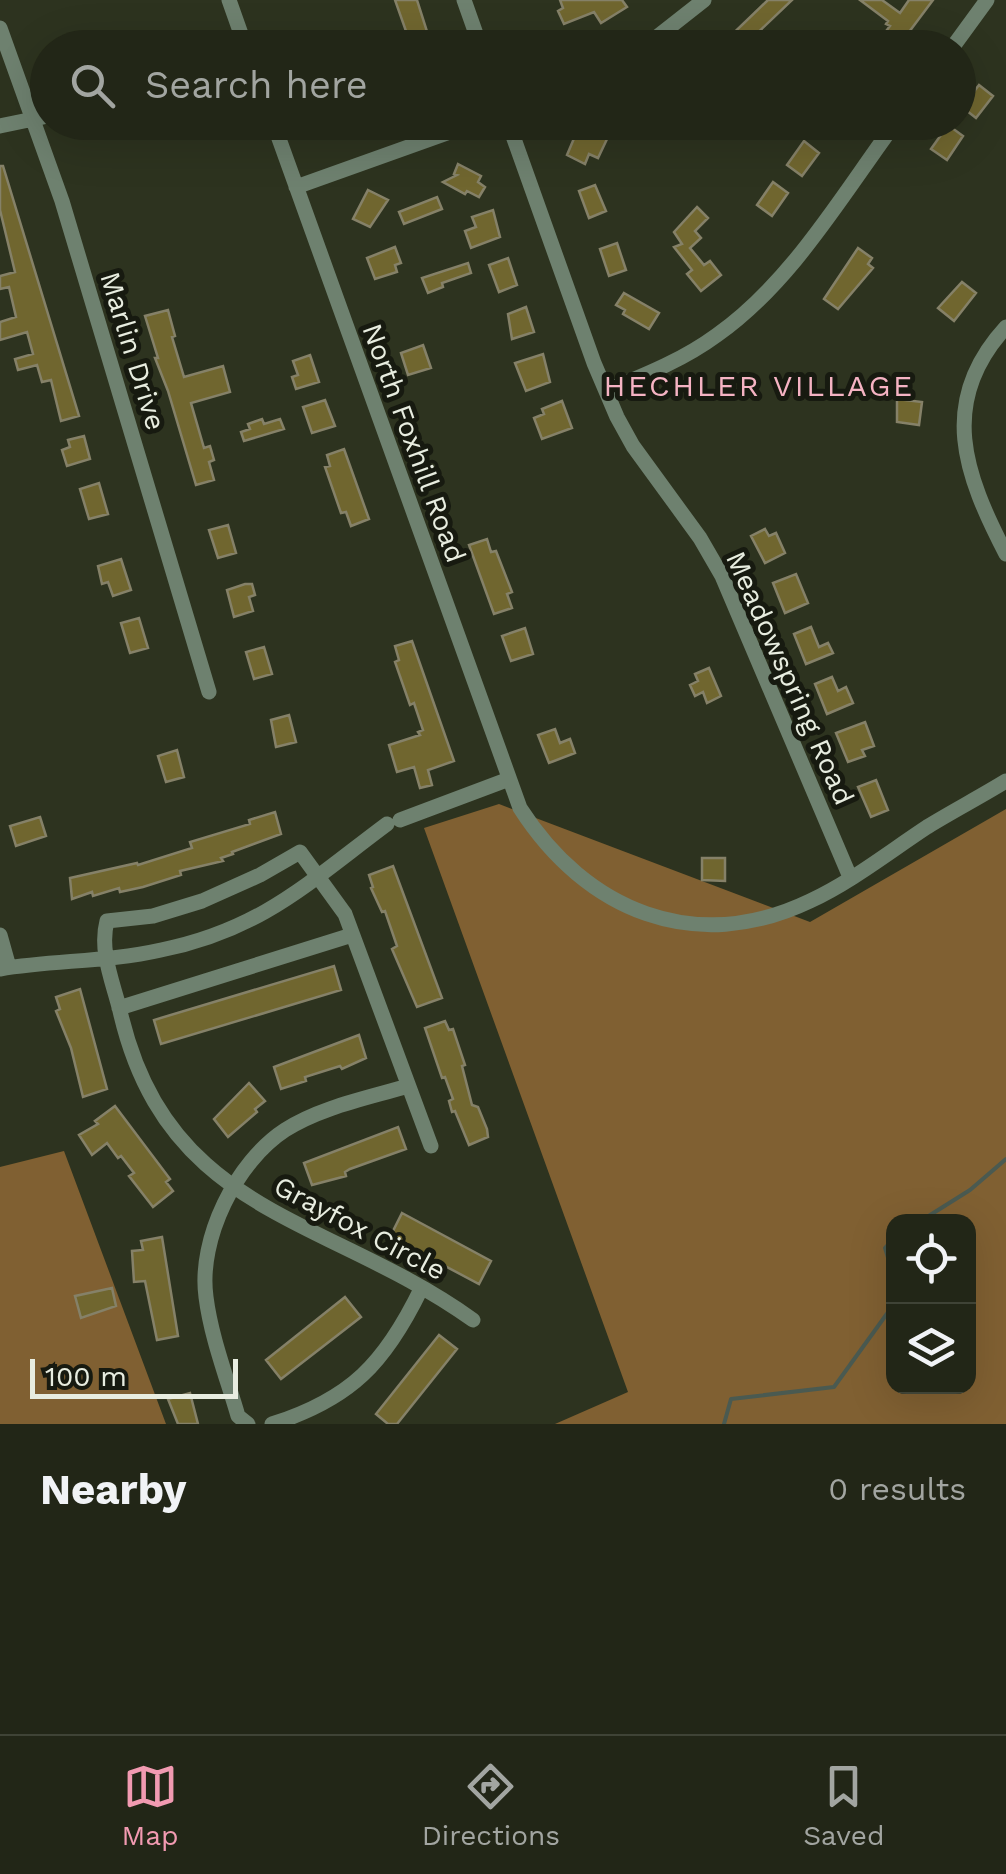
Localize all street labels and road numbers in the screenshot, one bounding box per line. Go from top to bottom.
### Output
street label: Marlin Drive [93,268,173,434]
street label: North Foxhill Road [355,319,473,567]
street label: Meadowspring Road [719,546,861,810]
street label: Grayfox Circle [269,1169,451,1287]

